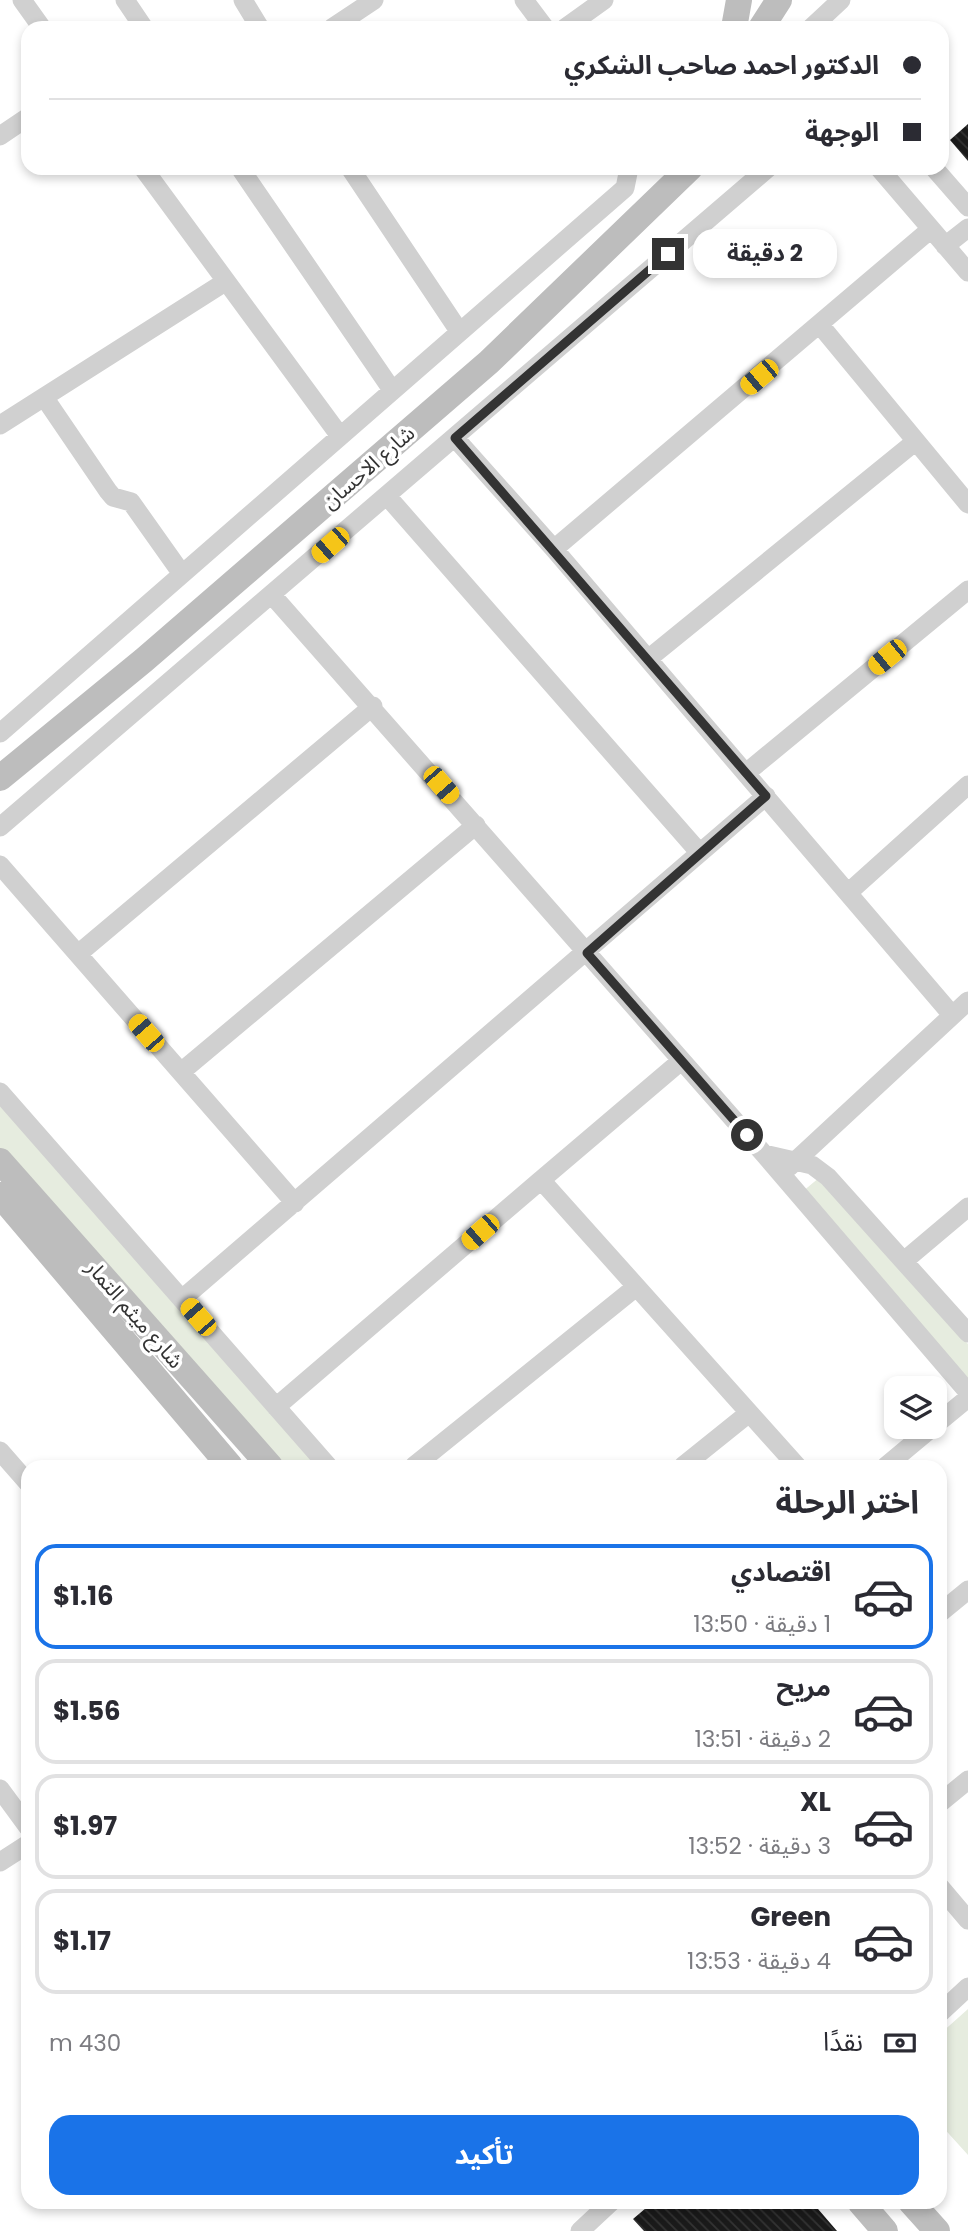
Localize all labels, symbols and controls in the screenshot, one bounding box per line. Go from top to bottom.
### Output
text: الدكتور احمد صاحب الشكري [564,47,879,83]
text: الوجهة [805,114,879,150]
callout: 2 دقيقة [692,230,836,278]
text: 2 دقيقة [727,237,803,269]
route end [652,238,684,270]
car [737,355,782,399]
street label: شارع الاحسان [315,419,421,516]
car [308,523,353,567]
car [865,636,910,678]
car [420,762,463,808]
car [125,1010,168,1056]
route start [731,1119,763,1151]
car [458,1210,503,1254]
street label: شارع ميثم التمار [78,1253,190,1375]
car [177,1294,220,1340]
map controls [884,1376,947,1439]
button: layers [884,1376,947,1439]
text: اختر الرحلة [776,1479,919,1524]
text: اقتصادي [731,1554,831,1590]
icon: car [852,1565,915,1628]
text: $1.16 [53,1578,114,1614]
text: 1 دقيقة · 13:50 [693,1608,831,1640]
text: مريح [776,1669,831,1705]
icon: car [852,1680,915,1743]
text: $1.56 [53,1693,121,1729]
text: 2 دقيقة · 13:51 [694,1723,831,1755]
text: XL [800,1784,831,1820]
icon: car [852,1795,915,1858]
text: $1.97 [53,1808,117,1844]
text: 3 دقيقة · 13:52 [688,1830,831,1862]
text: Green [751,1899,831,1935]
icon: car [852,1910,915,1973]
text: $1.17 [53,1923,111,1959]
text: 4 دقيقة · 13:53 [687,1945,831,1977]
text: نقدًا [823,2024,863,2060]
icon: cash [881,2024,919,2062]
text: 430 m [49,2027,121,2059]
button: تأكيد [49,2115,919,2195]

